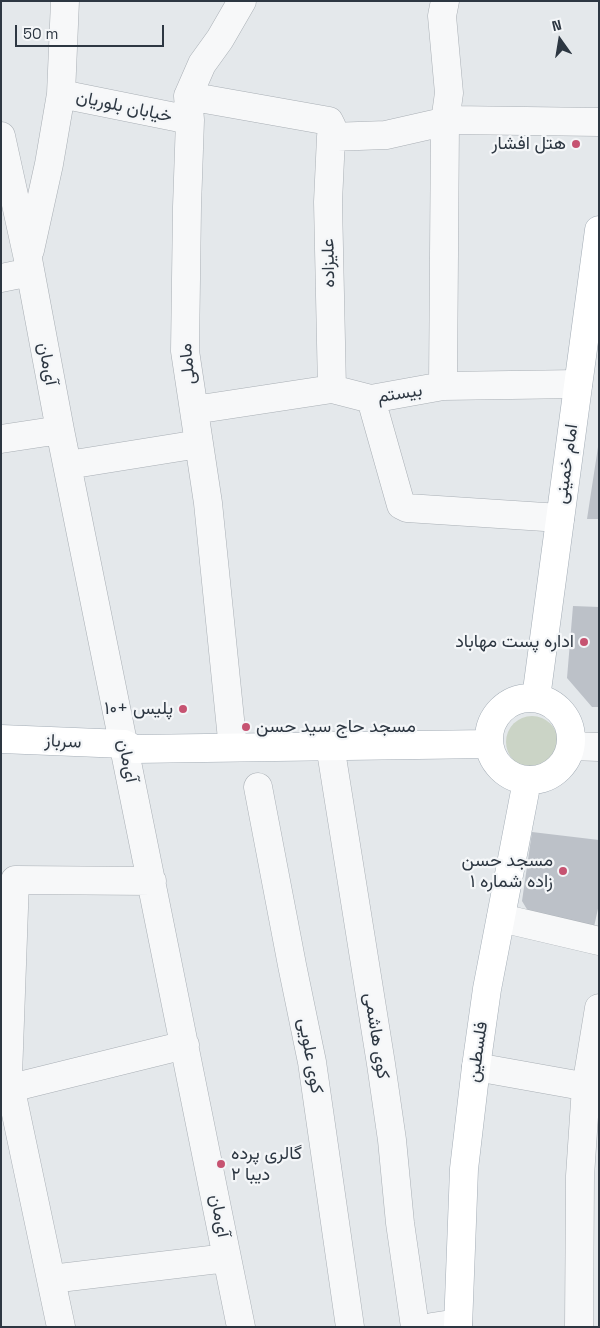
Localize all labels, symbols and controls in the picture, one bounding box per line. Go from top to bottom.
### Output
scale bar [18,15,166,47]
north arrow [535,15,585,65]
text: N [550,16,563,35]
text: 50 m [23,24,58,43]
street label: خیابان بلوریان [74,86,174,128]
place label: هتل افشار [491,133,566,155]
marker: هتل افشار [570,138,582,150]
street label: علیزاده [318,238,340,288]
street label: آی‌مان [32,341,62,387]
street label: ماملی [175,342,201,386]
street label: بیستم [376,380,424,408]
street label: امام خمینی [551,423,583,505]
place label: اداره پست مهاباد [455,631,574,653]
marker: اداره پست مهاباد [578,636,590,648]
place label: پلیس +۱۰ [104,698,173,720]
marker: پلیس +۱۰ [177,703,189,715]
place label: مسجد حاج سید حسن [256,716,416,738]
marker: مسجد حاج سید حسن [240,721,252,733]
street label: سرباز [44,730,82,754]
street label: آی‌مان [112,738,142,784]
place label: مسجد حسن زاده شماره ۱ [462,850,553,892]
marker: مسجد حسن زاده شماره ۱ [557,865,569,877]
street label: کوی هاشمی [359,991,393,1081]
street label: کوی علویی [293,1017,327,1095]
street label: فلسطین [463,1020,493,1084]
place label: گالری پرده دیبا ۲ [231,1143,302,1186]
marker: گالری پرده دیبا ۲ [215,1158,227,1170]
street label: آی‌مان [204,1193,234,1239]

